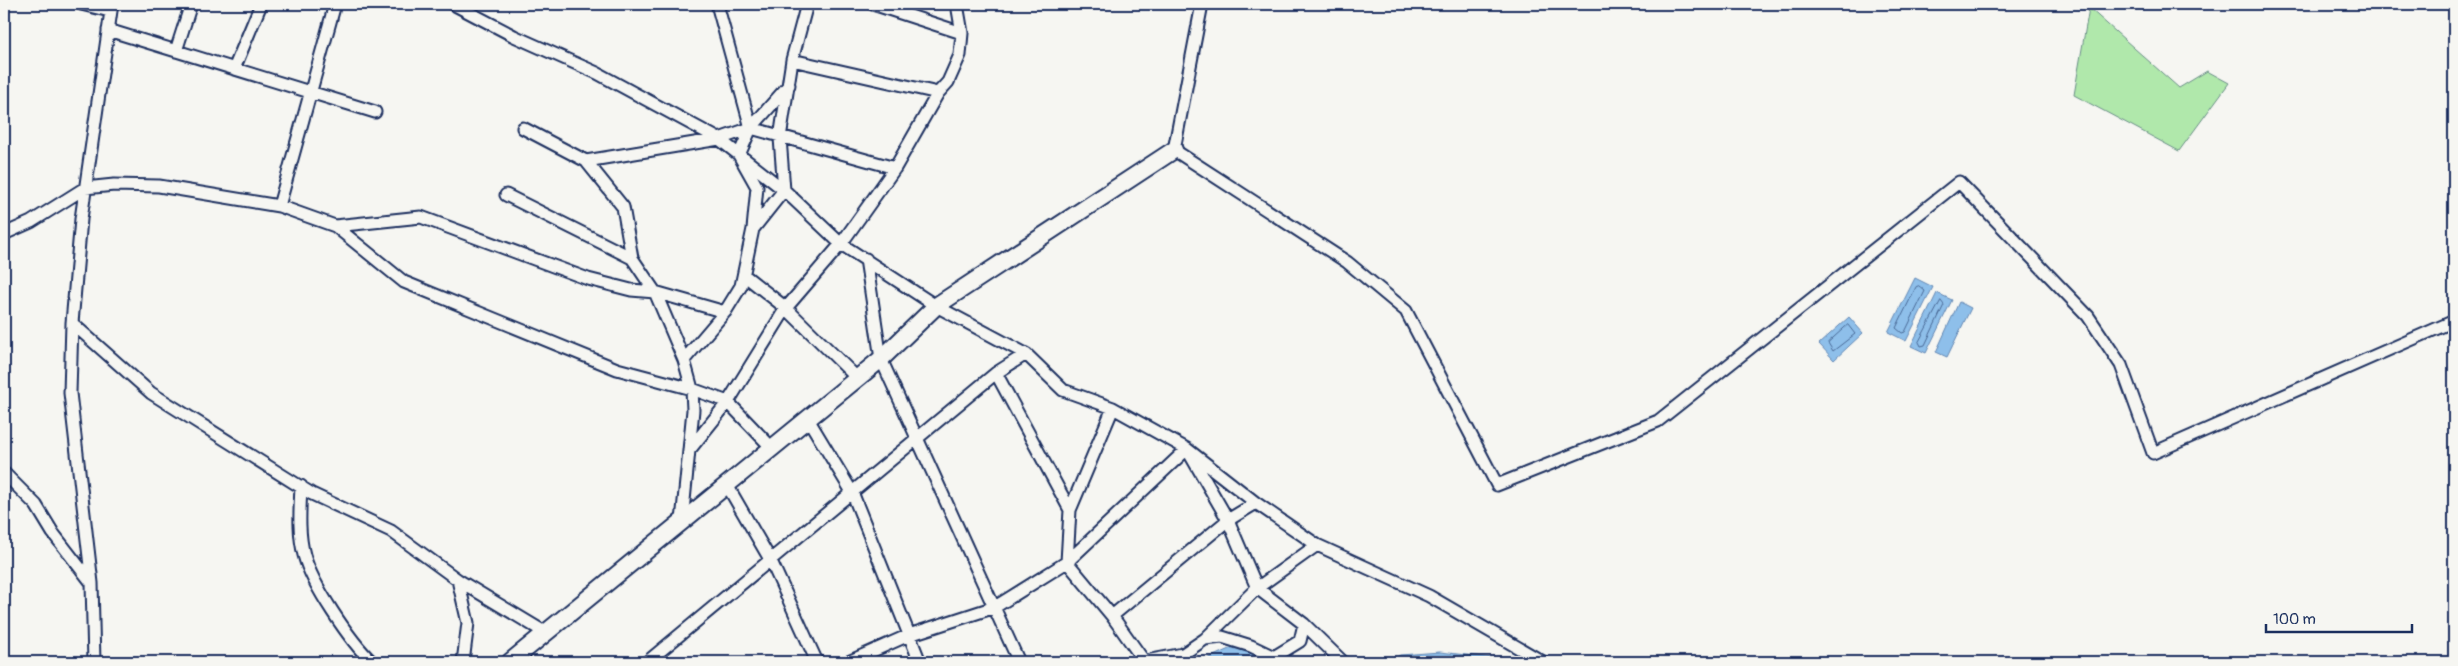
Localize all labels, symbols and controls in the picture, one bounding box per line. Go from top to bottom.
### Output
scale bar [2266,601,2412,633]
text: 100 m [2273,610,2316,629]

